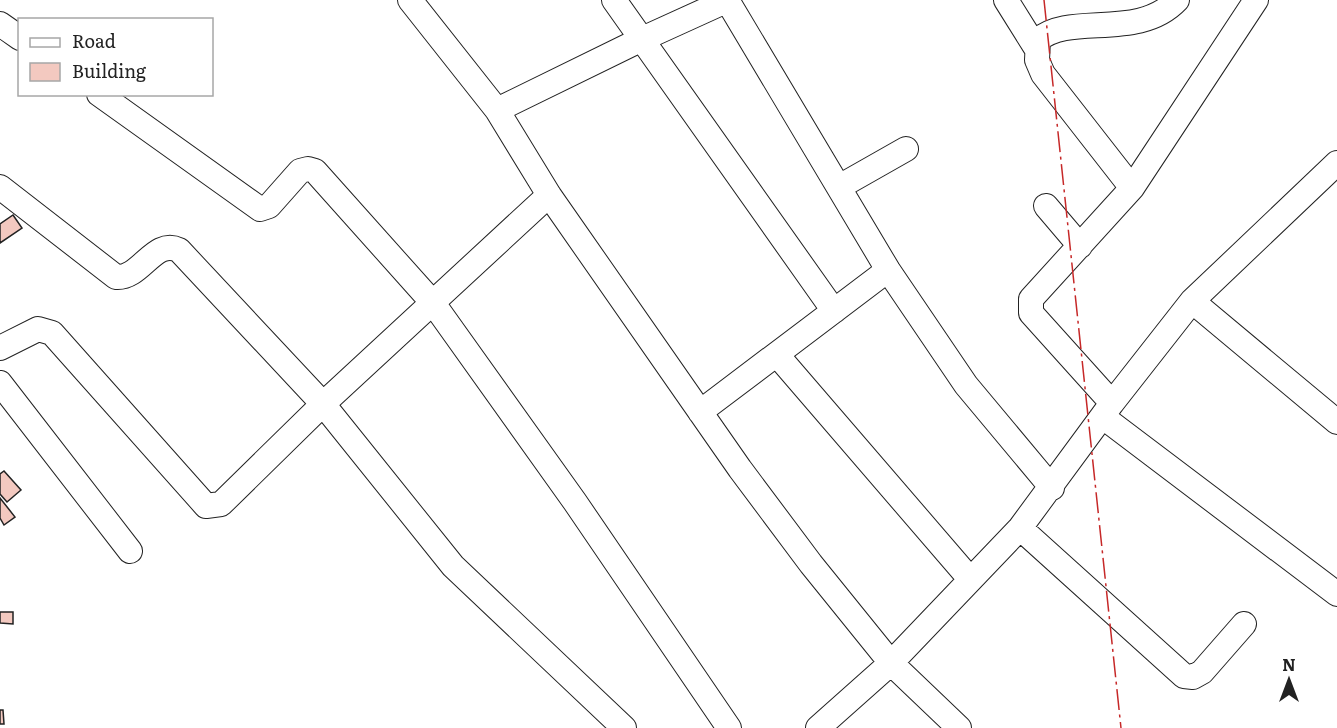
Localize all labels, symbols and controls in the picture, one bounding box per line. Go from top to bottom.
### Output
legend [18,18,213,96]
text: Road [72,27,116,54]
text: Building [72,57,147,84]
north arrow [1259,650,1319,710]
text: N [1282,652,1296,676]

